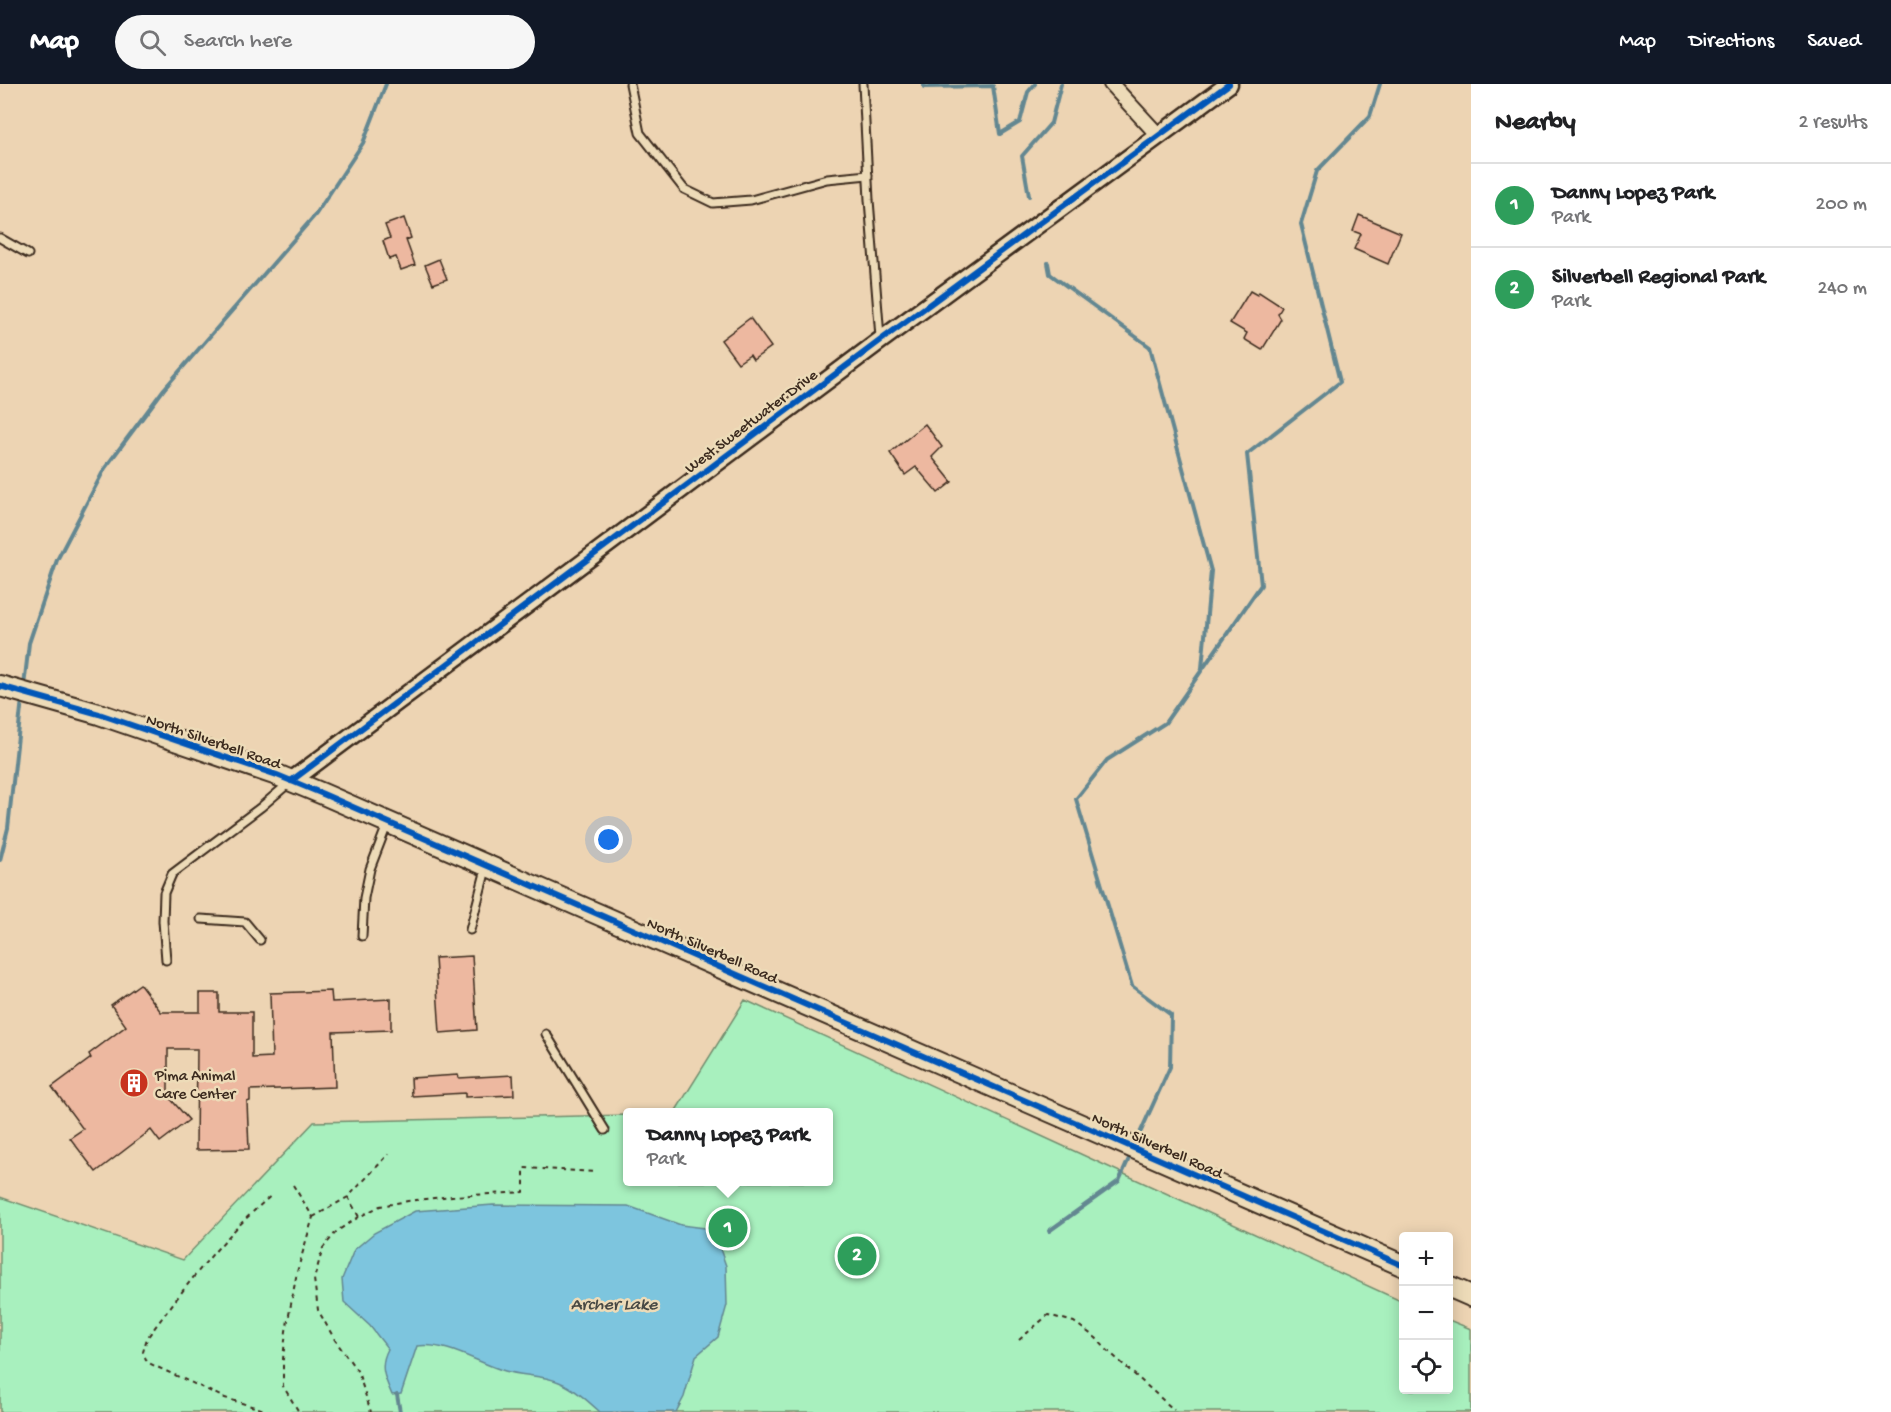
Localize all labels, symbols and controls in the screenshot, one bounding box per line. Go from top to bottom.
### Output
search box [115,15,535,69]
text: Map [30,26,79,59]
icon: search [136,26,169,59]
text: Search here [184,29,292,55]
text: Map [1619,30,1656,55]
text: Directions [1689,30,1774,55]
text: Saved [1807,30,1861,55]
text: Nearby [1495,108,1576,139]
text: 2 results [1798,112,1867,135]
text: Danny Lopez Park [1552,181,1714,207]
text: 1 [1510,194,1519,217]
text: 200 m [1816,194,1867,217]
text: Park [1552,207,1590,230]
text: Silverbell Regional Park [1552,265,1765,291]
text: 2 [1510,278,1519,301]
text: 240 m [1817,278,1867,301]
text: Park [1552,291,1590,314]
street label: West Sweetwater Drive [682,366,823,479]
street label: North Silverbell Road [143,711,284,776]
your location [594,825,623,854]
street label: North Silverbell Road [643,915,781,990]
building icon: Pima Animal Care Center [118,1067,150,1099]
place label: Pima Animal Care Center [154,1068,237,1105]
popup [623,1108,833,1186]
street label: North Silverbell Road [1088,1110,1226,1185]
text: Danny Lopez Park [647,1123,809,1149]
text: Park [647,1149,685,1172]
pin: 1 [708,1206,748,1250]
map controls [1399,1232,1453,1394]
button: + [1399,1232,1453,1286]
pin: 2 [838,1234,876,1278]
button: − [1399,1286,1453,1340]
water label: Archer Lake [571,1295,658,1316]
button: locate [1399,1340,1453,1394]

